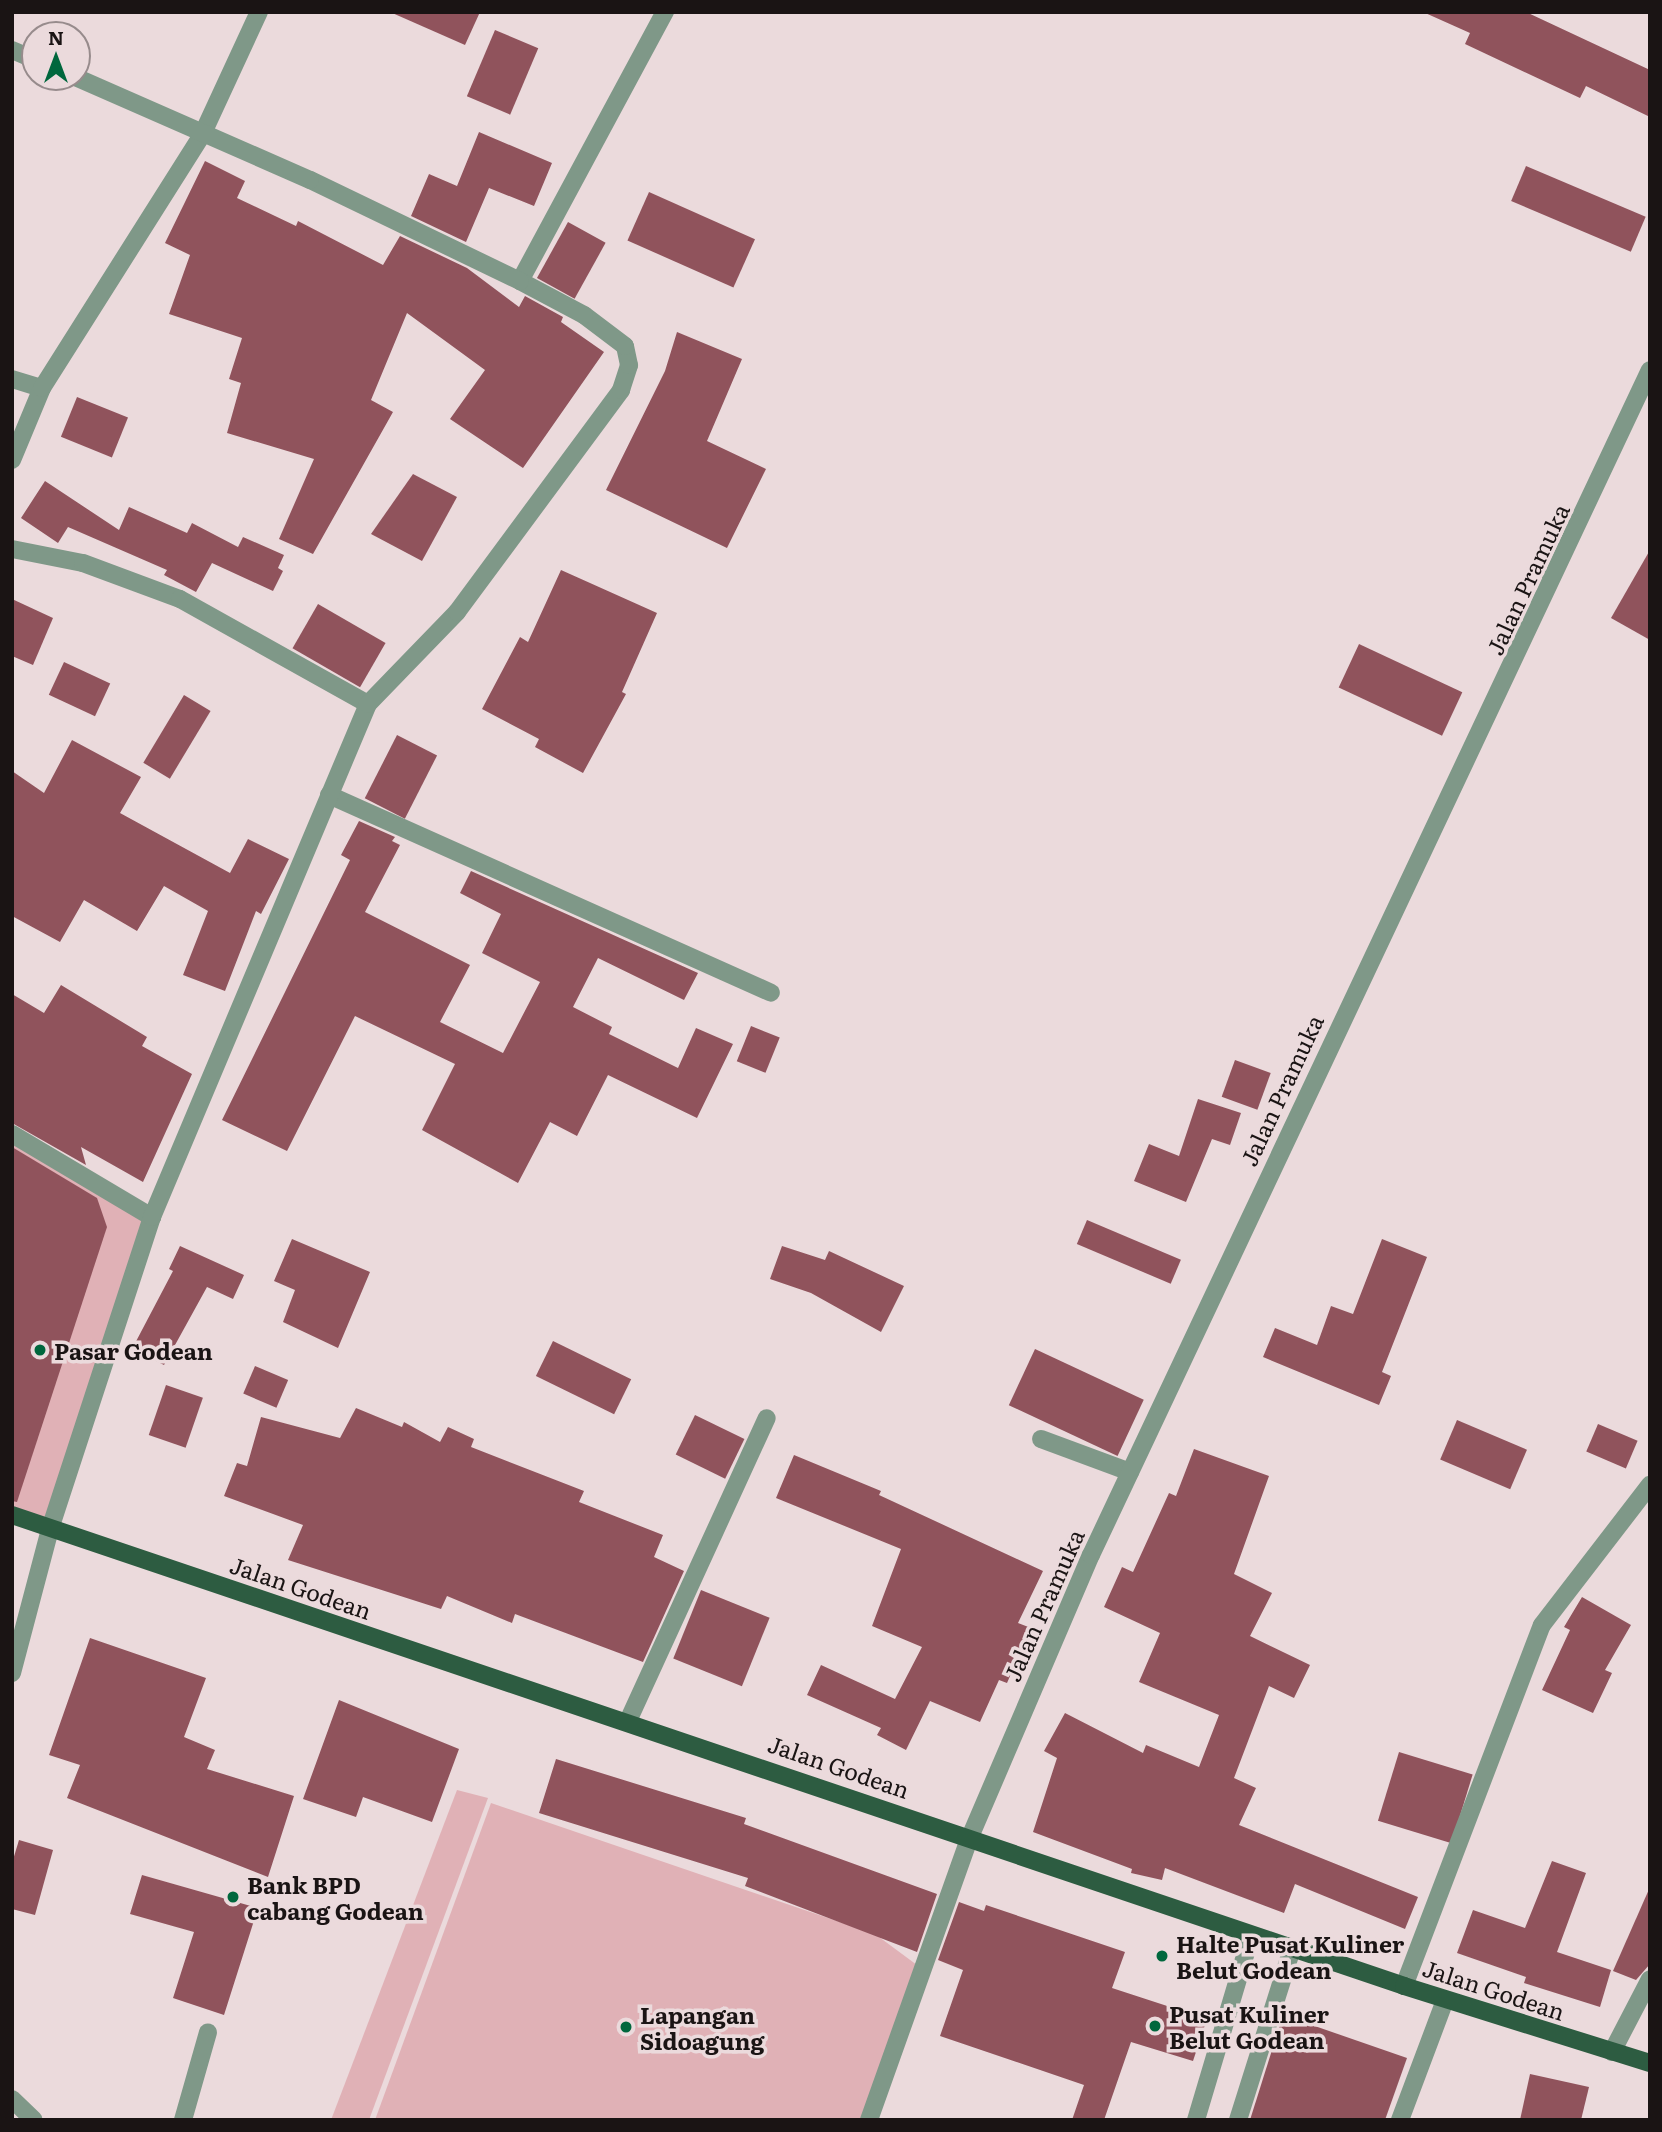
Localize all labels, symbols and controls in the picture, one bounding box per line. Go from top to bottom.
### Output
north arrow [21,21,91,91]
text: N [48,23,64,51]
street label: Jalan Pramuka [1480,499,1574,659]
street label: Jalan Pramuka [1234,1010,1328,1170]
place label: Pasar Godean [54,1336,213,1364]
marker: Pasar Godean [32,1342,48,1358]
street label: Jalan Pramuka [997,1525,1089,1685]
street label: Jalan Godean [227,1550,375,1624]
street label: Jalan Godean [765,1729,913,1803]
place label: Bank BPD cabang Godean [247,1870,424,1924]
marker: Bank BPD cabang Godean [225,1889,241,1905]
place label: Halte Pusat Kuliner Belut Godean [1176,1929,1404,1983]
marker: Halte Pusat Kuliner Belut Godean [1154,1948,1170,1964]
street label: Jalan Godean [1419,1953,1569,2025]
place label: Pusat Kuliner Belut Godean [1169,1999,1329,2053]
place label: Lapangan Sidoagung [640,2000,764,2054]
marker: Pusat Kuliner Belut Godean [1147,2018,1163,2034]
marker: Lapangan Sidoagung [618,2019,634,2035]

